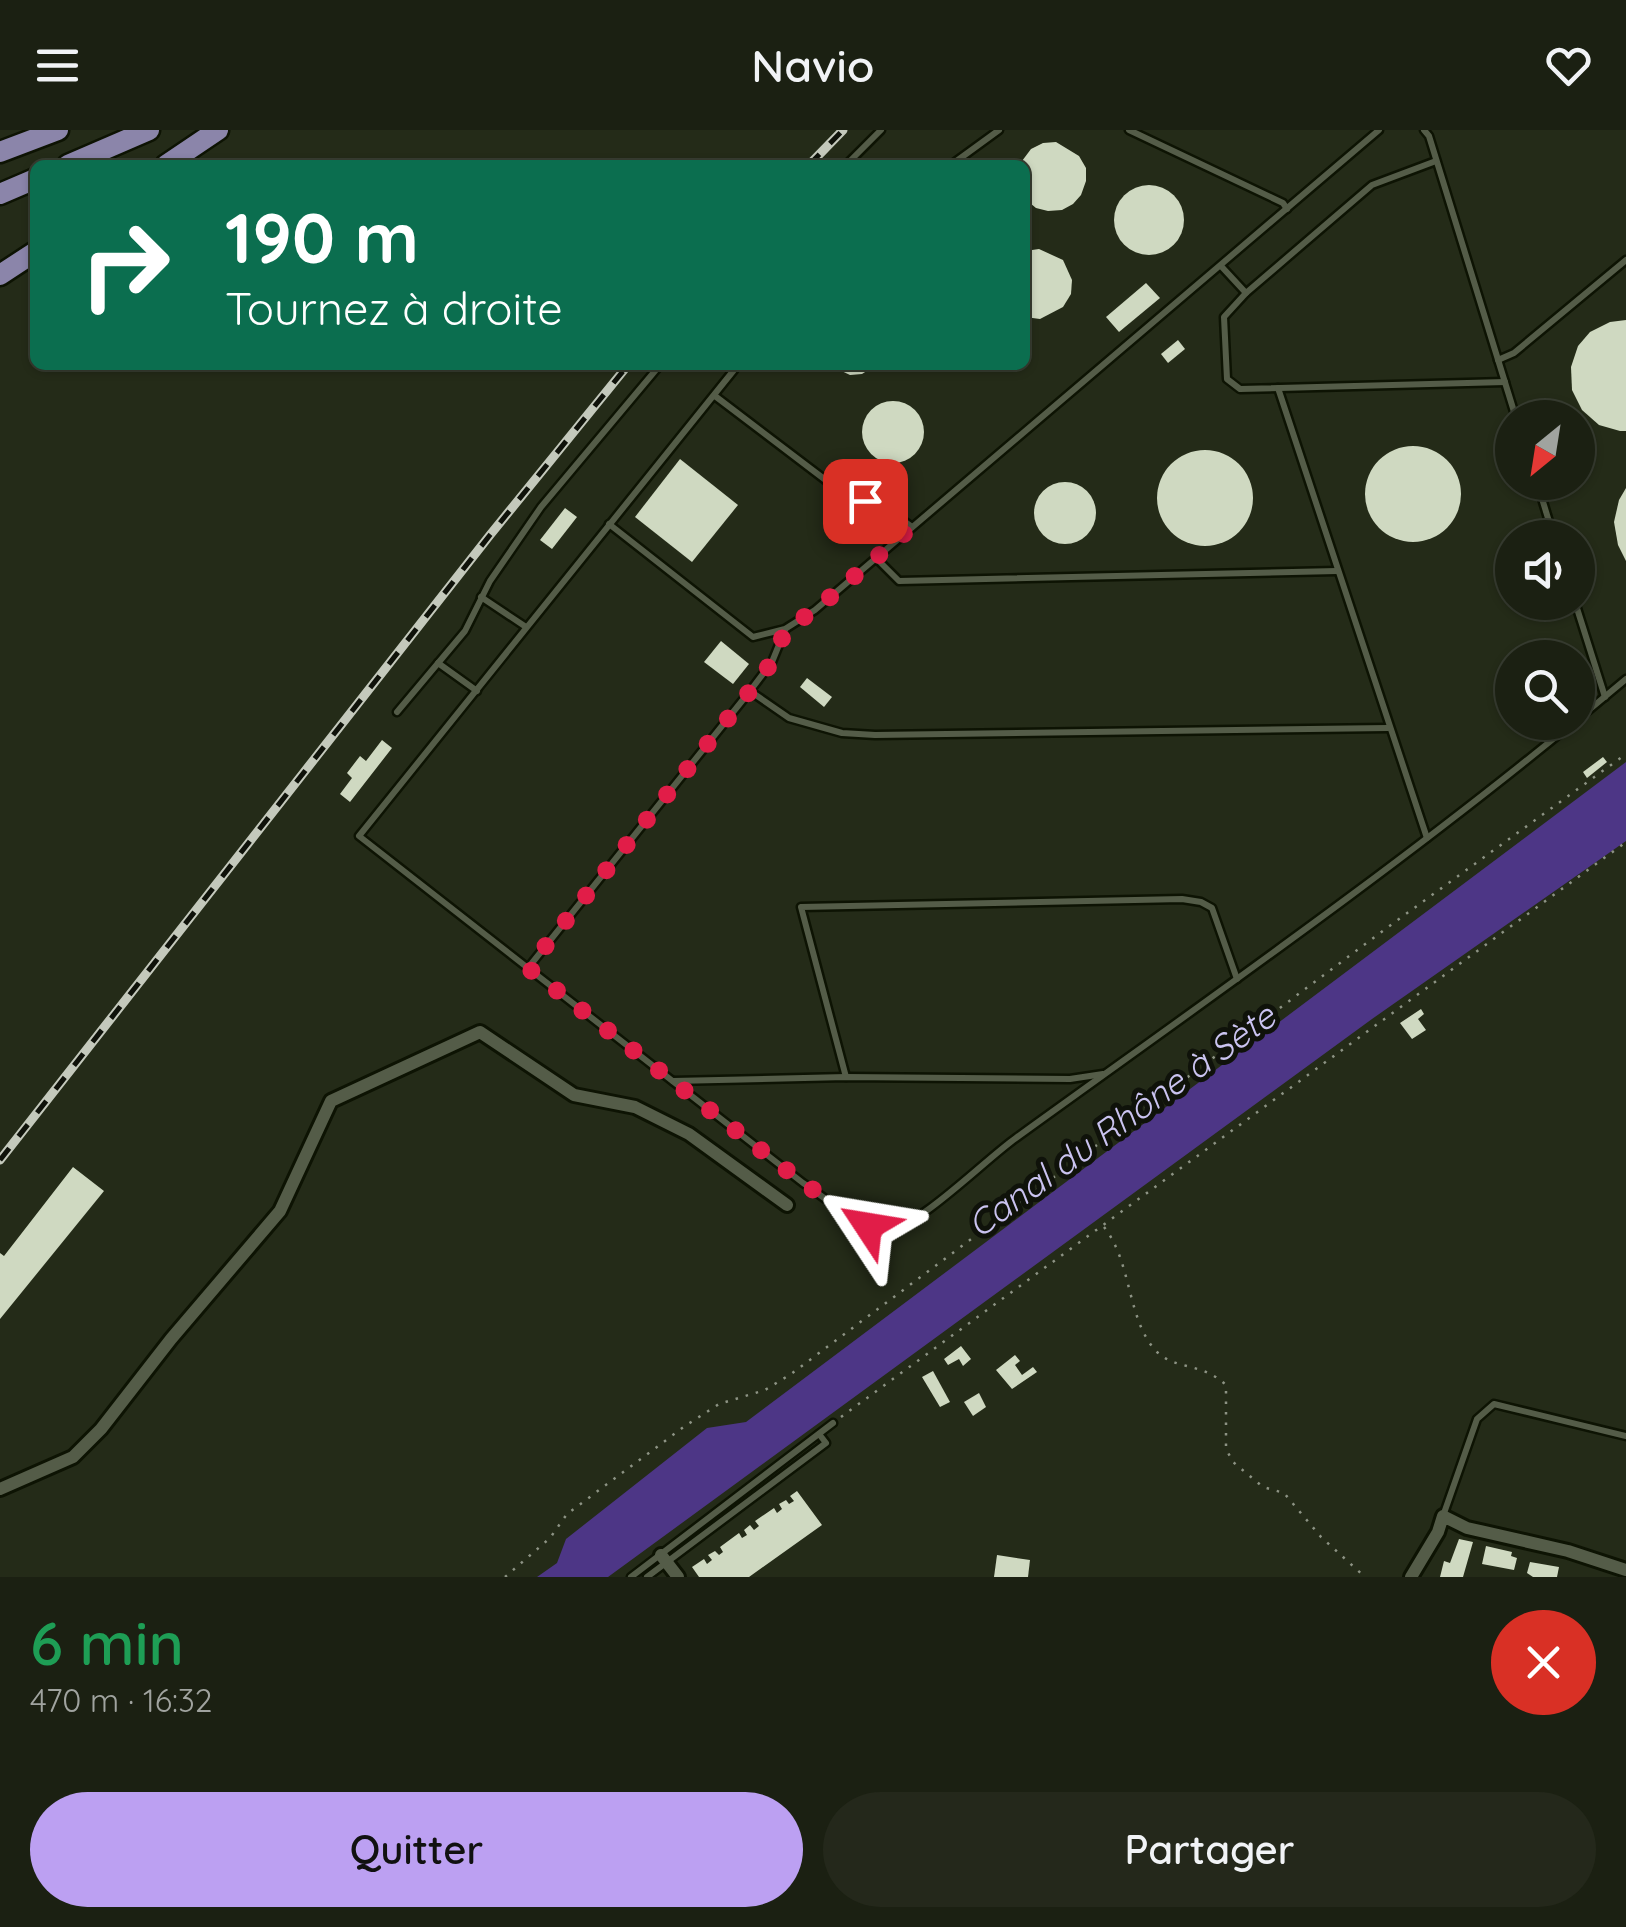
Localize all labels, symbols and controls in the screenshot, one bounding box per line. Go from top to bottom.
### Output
text: Navio [751,37,875,93]
icon: menu [30,38,85,93]
icon: heart [1541,38,1596,93]
text: 190 m [225,193,419,281]
icon: right [60,200,190,330]
text: Tournez à droite [225,280,563,336]
north arrow [1495,400,1595,500]
map controls [1495,400,1595,740]
pin [823,459,908,544]
icon: arrive [838,474,893,529]
button: sound [1495,520,1595,620]
button: search [1495,640,1595,740]
water label: Canal du Rhône à Sète [958,993,1285,1247]
position arrow [816,1174,920,1278]
text: 6 min [30,1605,184,1680]
button: close [1491,1610,1596,1715]
text: 470 m · 16:32 [30,1680,213,1720]
button: Quitter [30,1792,803,1907]
button: Partager [823,1792,1596,1907]

